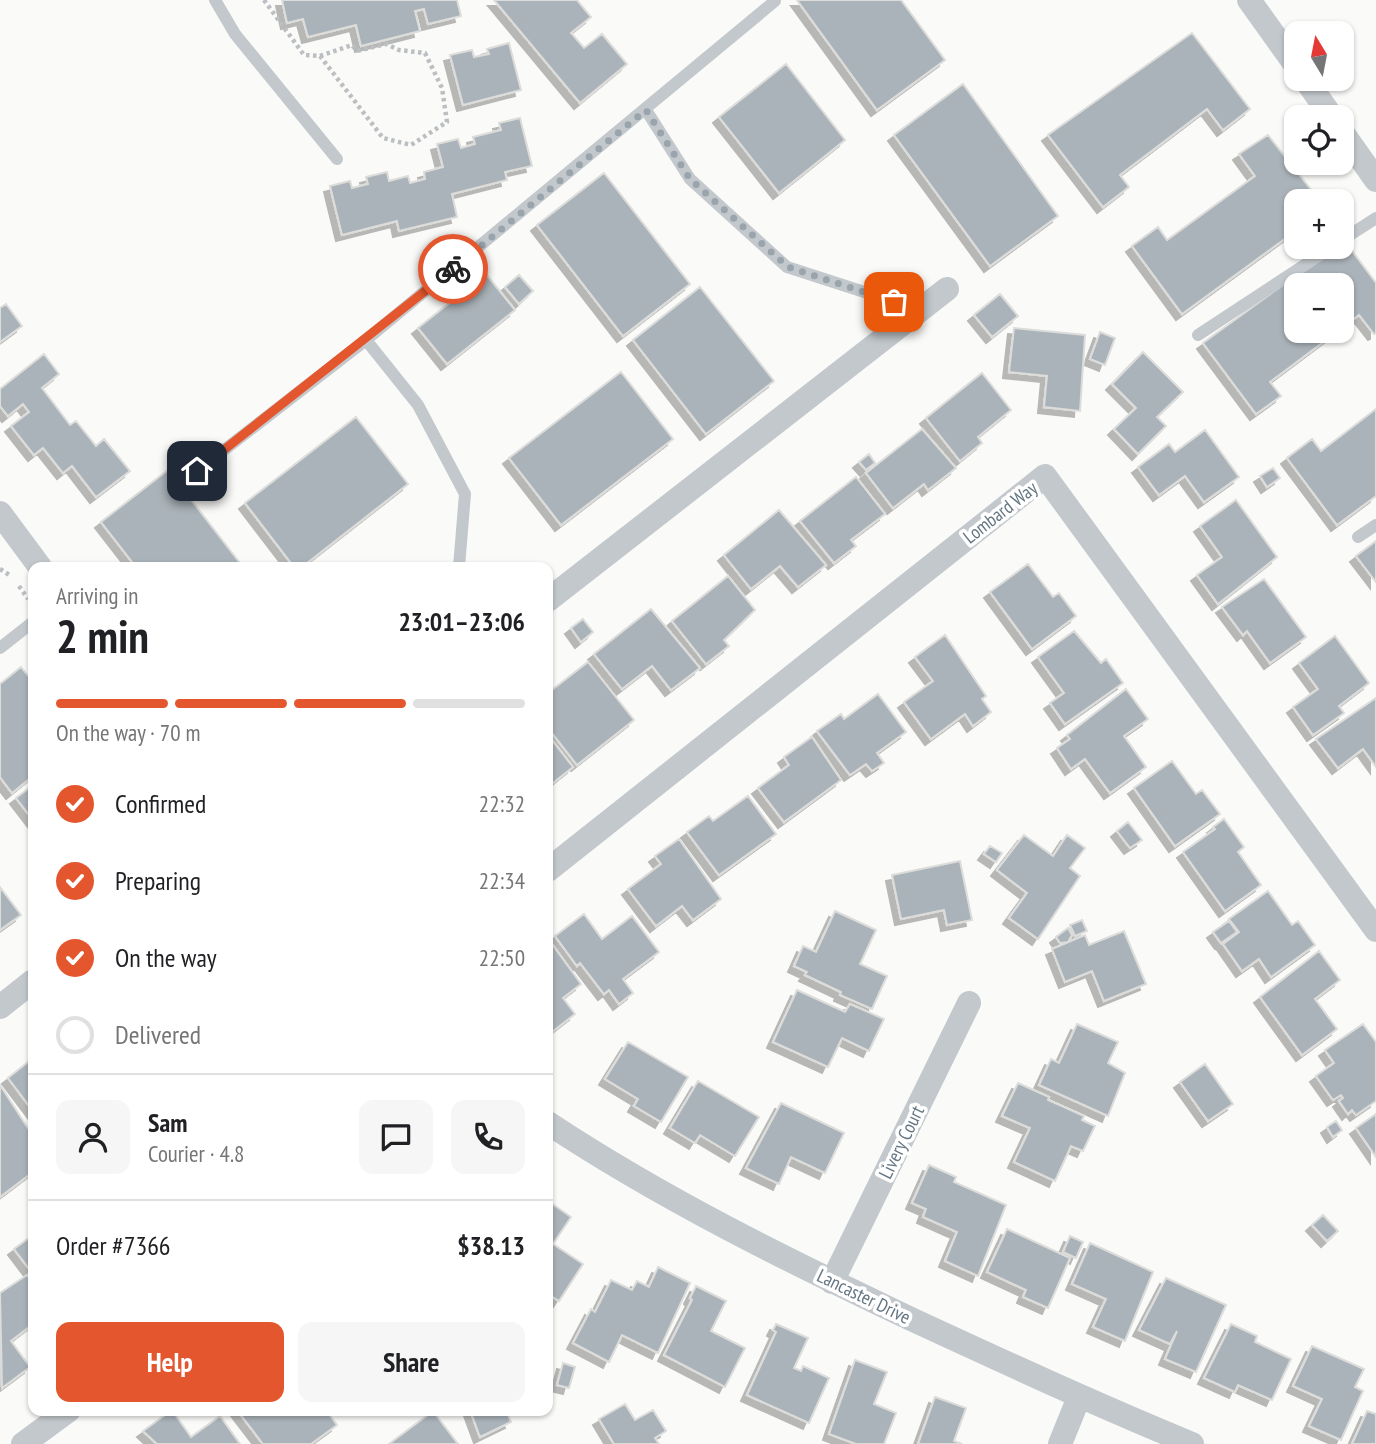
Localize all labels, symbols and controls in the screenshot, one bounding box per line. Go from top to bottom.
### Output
north arrow [1284,21,1354,91]
map controls [1284,21,1354,343]
button: locate [1284,105,1354,175]
button: + [1284,189,1354,259]
courier [418,234,488,304]
icon: bike [434,250,472,288]
pin [864,272,924,332]
button: − [1284,273,1354,343]
icon: bag [875,283,913,321]
pin [167,441,227,501]
icon: home [178,452,216,490]
street label: Lombard Way [958,475,1043,548]
text: Arriving in [56,581,138,610]
text: 23:01–23:06 [398,605,525,638]
text: 2 min [56,606,149,666]
text: On the way · 70 m [56,718,200,747]
icon: check [56,785,94,823]
text: Confirmed [115,787,206,820]
text: 22:32 [479,789,525,818]
icon: check [56,862,94,900]
text: Preparing [115,864,201,897]
text: 22:34 [479,866,525,895]
icon: check [56,939,94,977]
text: On the way [115,941,217,974]
text: 22:50 [479,943,525,972]
text: Delivered [115,1018,201,1051]
button: person [56,1100,130,1174]
button: chat [359,1100,433,1174]
button: phone [451,1100,525,1174]
street label: Livery Court [873,1101,929,1183]
text: Sam [148,1106,187,1139]
text: Courier · 4.8 [148,1139,244,1168]
text: Order #7366 [56,1229,171,1262]
text: $38.13 [457,1229,525,1262]
street label: Lancaster Drive [813,1263,915,1329]
button: Help [56,1322,284,1402]
button: Share [298,1322,525,1402]

